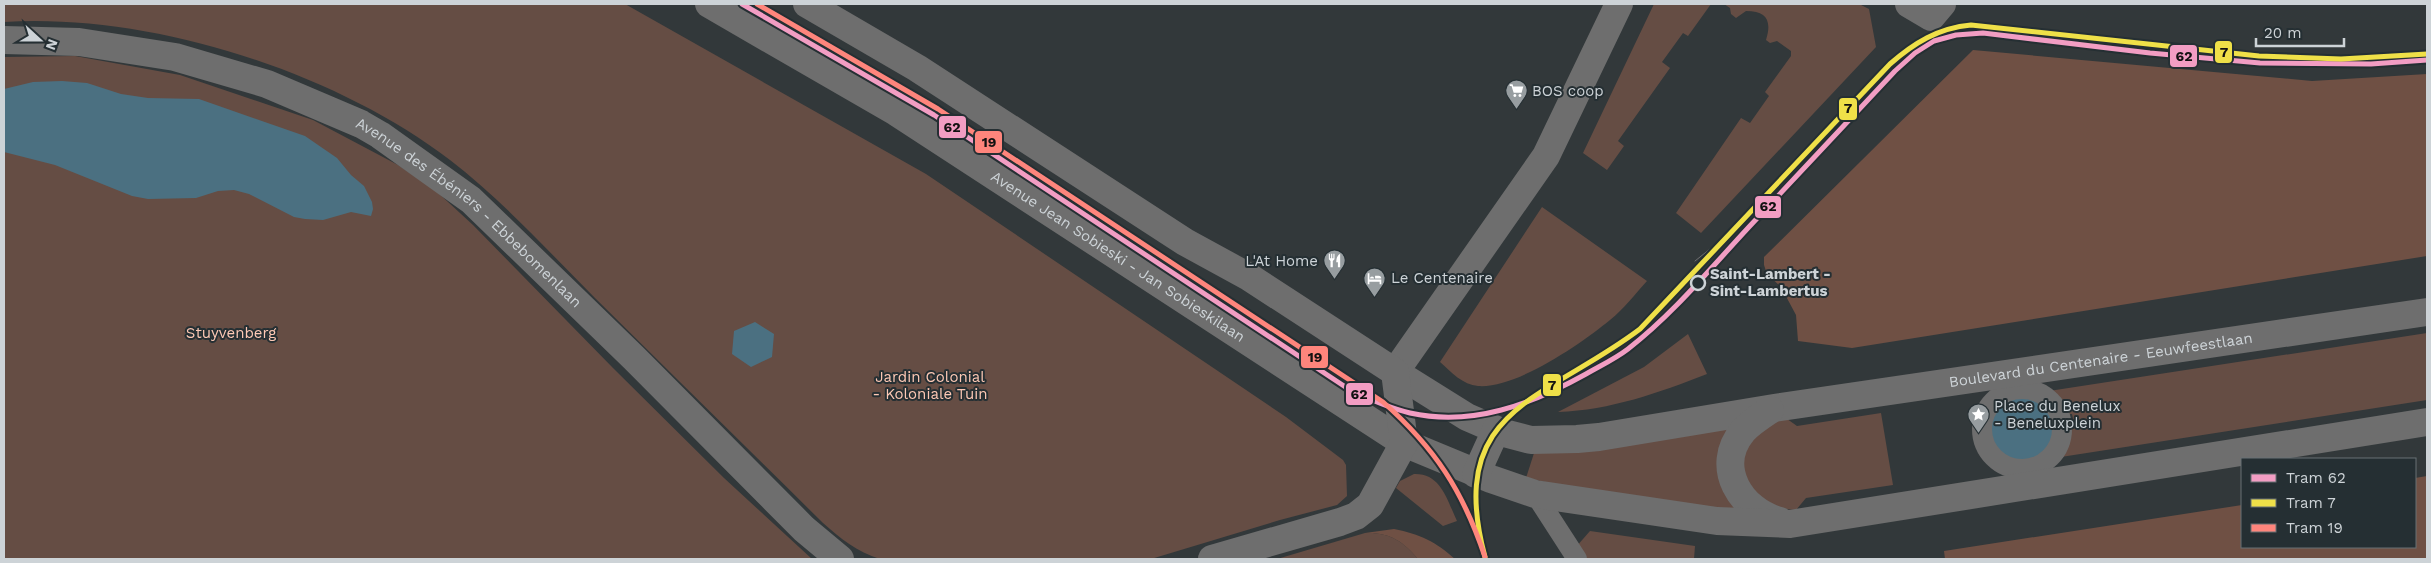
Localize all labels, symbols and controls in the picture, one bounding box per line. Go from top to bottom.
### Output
north arrow [15,15,65,65]
scale bar [2256,15,2344,47]
text: 20 m [2264,24,2302,42]
text: N [43,37,61,52]
line badge: 7 [2214,40,2233,64]
line badge: 62 [2169,44,2198,68]
text: 7 [2220,44,2229,60]
text: 62 [2176,48,2192,64]
supermarket icon: BOS coop [1504,79,1528,110]
place label: BOS coop [1532,82,1604,100]
line badge: 7 [1838,97,1858,121]
text: 7 [1844,100,1853,116]
street label: Avenue des Ébéniers - Ebbebomenlaan [353,114,585,311]
line badge: 62 [938,115,967,139]
text: 62 [944,119,960,135]
line badge: 19 [974,130,1003,154]
text: 19 [982,134,996,150]
street label: Avenue Jean Sobieski - Jan Sobieskilaan [988,167,1249,346]
line badge: 62 [1754,195,1782,219]
text: 62 [1760,198,1776,214]
restaurant icon: L'At Home [1322,249,1346,280]
place label: L'At Home [1245,252,1318,270]
place label: Saint-Lambert - Sint-Lambertus [1710,265,1831,300]
hotel icon: Le Centenaire [1363,266,1387,297]
place label: Le Centenaire [1391,269,1493,287]
marker: Saint-Lambert - Sint-Lambertus [1690,275,1706,291]
park label: Stuyvenberg [186,324,276,342]
street label: Boulevard du Centenaire - Eeuwfeestlaan [1948,329,2254,391]
line badge: 19 [1300,345,1329,369]
text: 19 [1308,349,1322,365]
park label: Jardin Colonial - Koloniale Tuin [873,368,987,403]
line badge: 7 [1542,373,1562,397]
text: 7 [1548,377,1557,393]
line badge: 62 [1345,382,1374,406]
text: 62 [1351,386,1367,402]
place label: Place du Benelux - Beneluxplein [1994,397,2120,432]
place icon: Place du Benelux - Beneluxplein [1966,403,1990,434]
legend [2241,458,2416,548]
text: Tram 62 [2286,469,2346,487]
text: Tram 7 [2286,494,2336,512]
text: Tram 19 [2286,519,2343,537]

